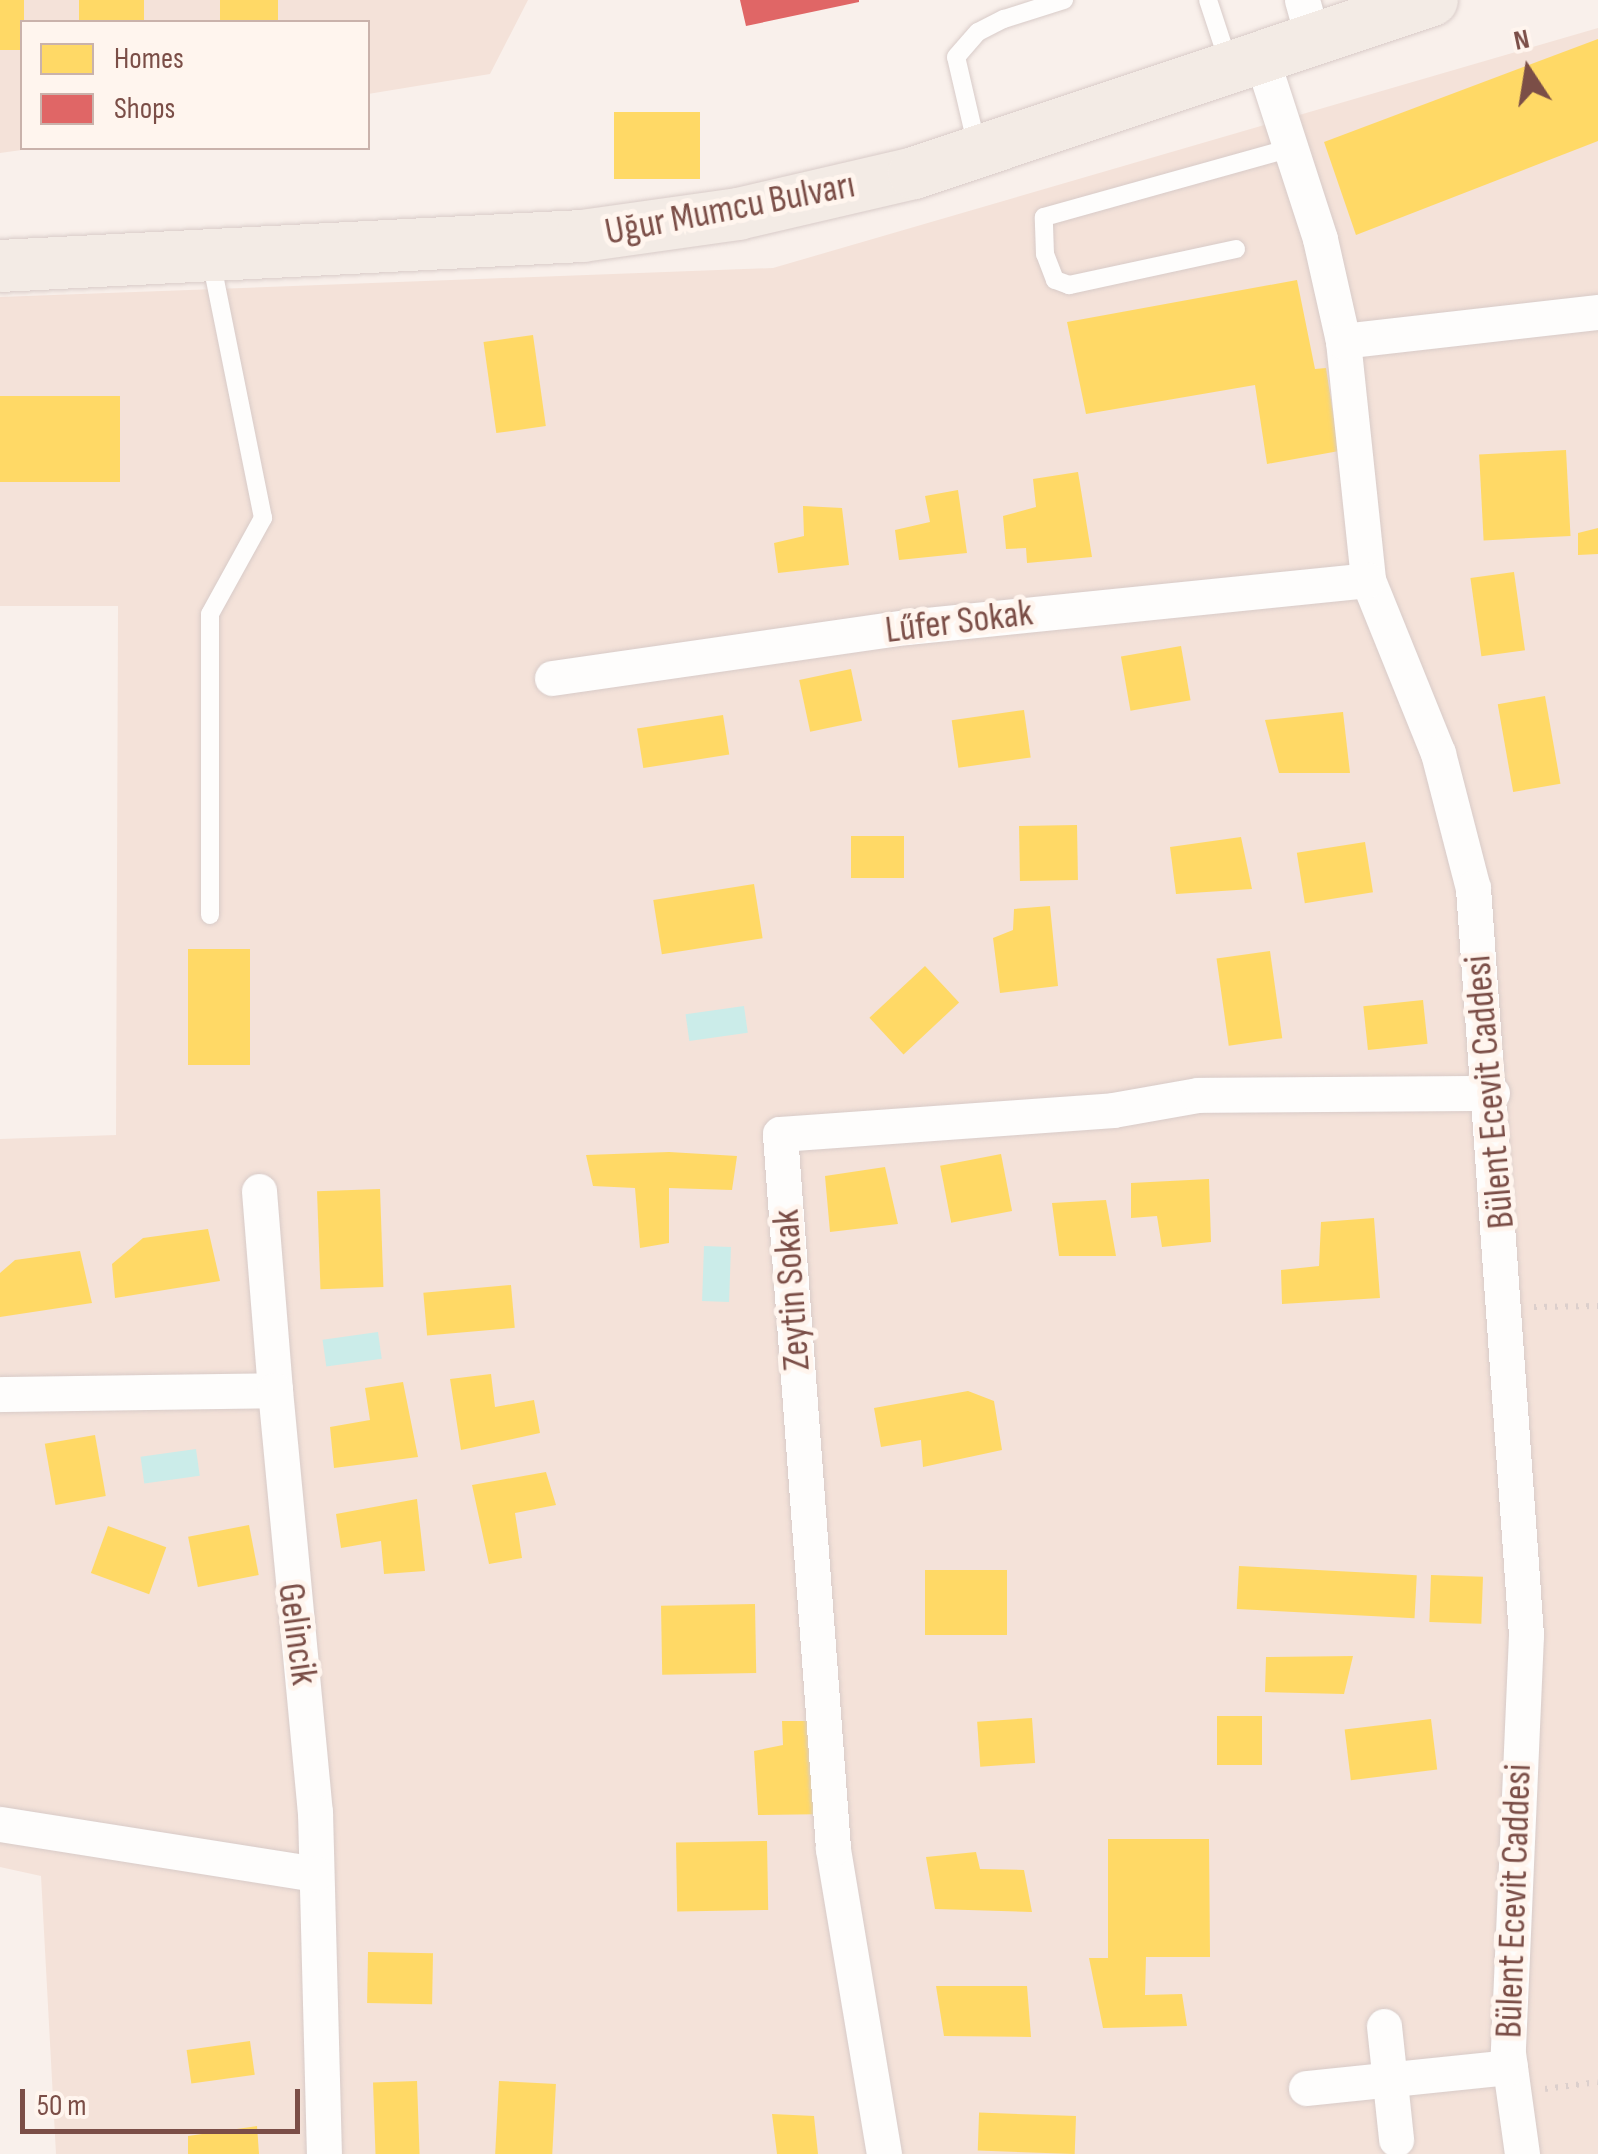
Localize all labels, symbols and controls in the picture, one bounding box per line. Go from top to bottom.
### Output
legend [20,20,370,150]
north arrow [1478,20,1578,120]
text: N [1511,22,1532,58]
text: Homes [114,41,184,77]
text: Shops [114,91,175,127]
street label: Uğur Mumcu Bulvarı [601,162,859,256]
street label: Lűfer Sokak [883,590,1035,654]
street label: Bülent Ecevit Caddesi [1455,953,1525,1231]
street label: Zeytin Sokak [764,1208,820,1372]
street label: Gelincik [267,1580,327,1688]
street label: Bülent Ecevit Caddesi [1486,1763,1542,2039]
scale bar [25,2069,305,2131]
text: 50 m [37,2088,86,2124]

